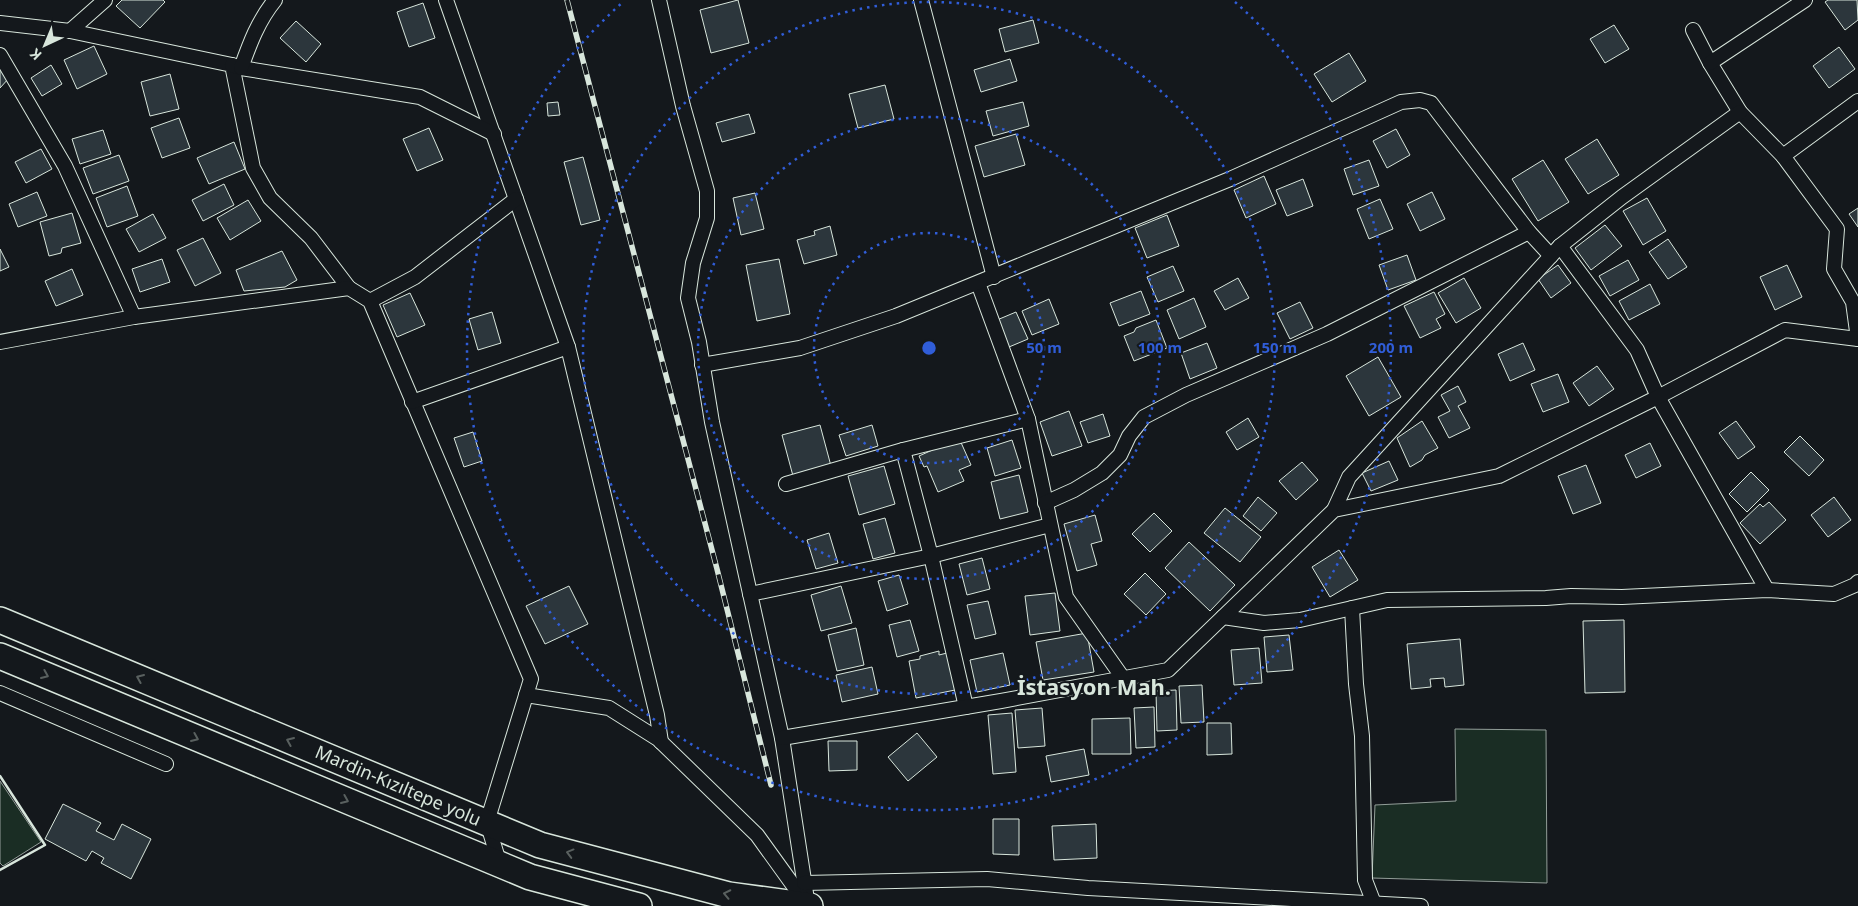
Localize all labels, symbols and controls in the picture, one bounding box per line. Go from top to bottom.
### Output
north arrow [20,20,70,70]
text: K [25,44,46,65]
text: 50 m [1026,337,1062,357]
text: 100 m [1138,337,1182,357]
text: 150 m [1253,337,1297,357]
text: 200 m [1369,337,1413,357]
centre of rings [920,339,938,357]
one-way arrow [40,669,49,680]
district label: İstasyon Mah. [1017,671,1171,701]
one-way arrow [136,674,145,685]
one-way arrow [190,731,199,742]
one-way arrow [286,736,295,747]
street label: Mardin-Kızıltepe yolu [312,739,485,831]
one-way arrow [340,794,349,804]
one-way arrow [566,848,575,859]
one-way arrow [723,890,732,900]

